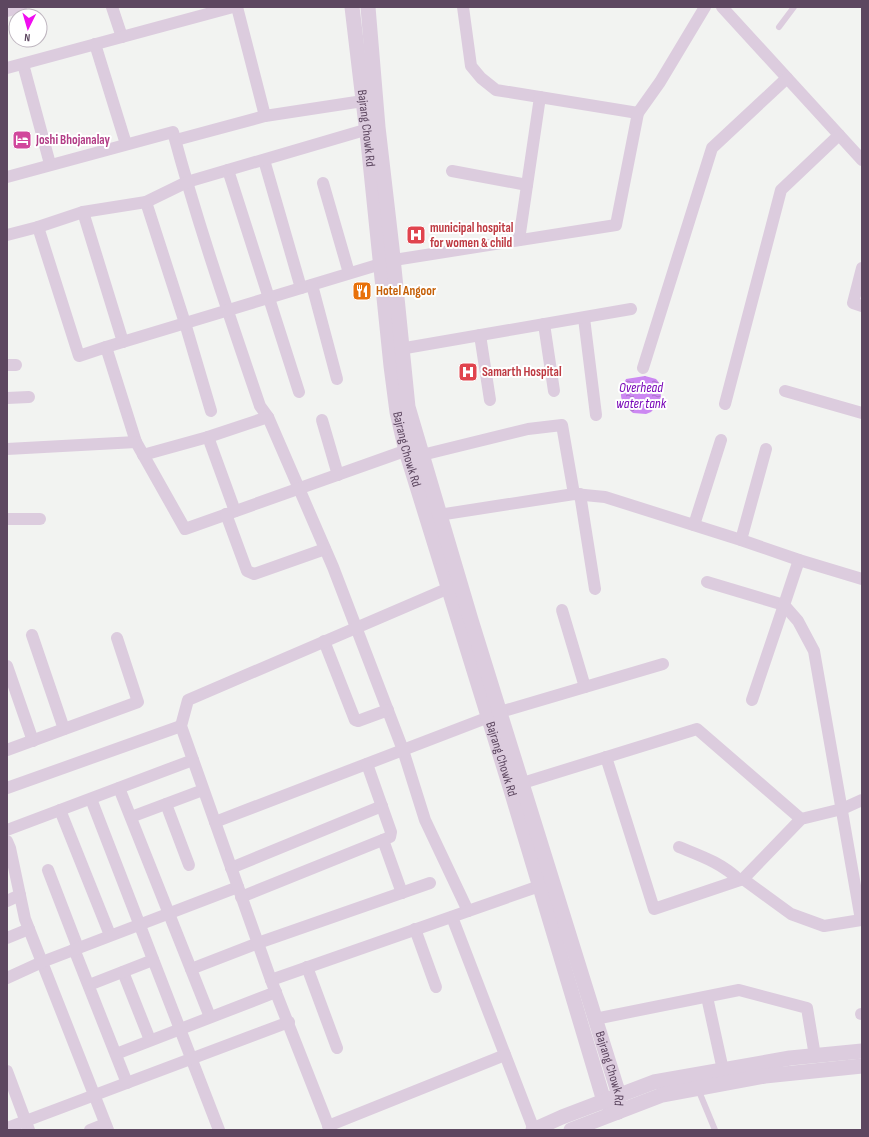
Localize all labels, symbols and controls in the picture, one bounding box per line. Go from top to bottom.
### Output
north arrow [8,8,48,48]
text: N [24,31,31,44]
street label: Bajrang Chowk Rd [354,89,378,167]
hotel icon: Joshi Bhojanalay [11,129,33,151]
place label: Joshi Bhojanalay [35,132,111,148]
place label: municipal hospital for women & child [430,220,514,251]
hospital icon: municipal hospital for women & child [405,224,427,246]
restaurant icon: Hotel Angoor [351,280,373,302]
place label: Hotel Angoor [376,283,436,299]
hospital icon: Samarth Hospital [457,361,479,383]
place label: Samarth Hospital [482,364,562,380]
water label: Overhead water tank [616,379,667,412]
street label: Bajrang Chowk Rd [389,410,425,489]
street label: Bajrang Chowk Rd [482,720,520,798]
street label: Bajrang Chowk Rd [592,1029,627,1106]

